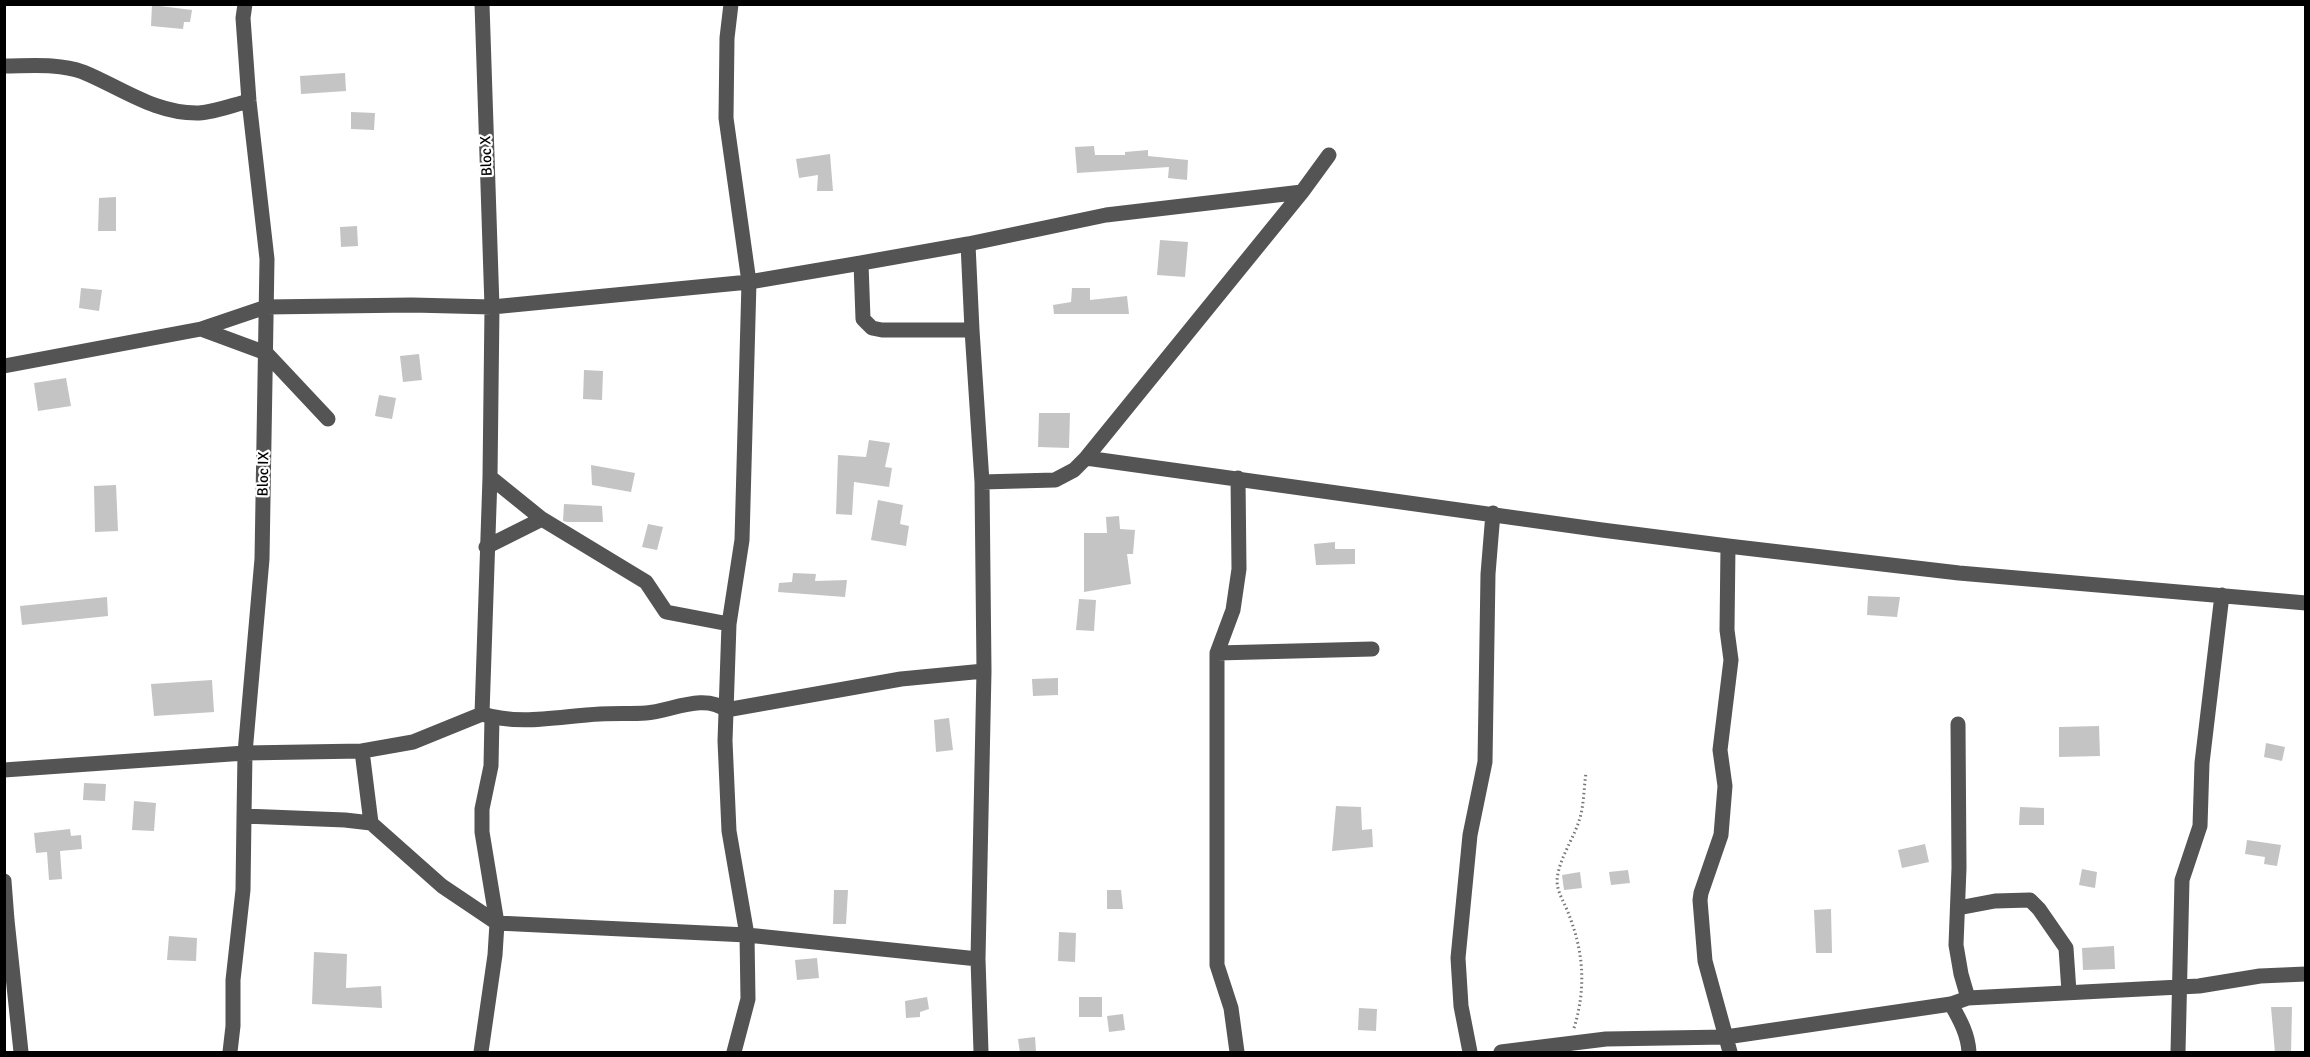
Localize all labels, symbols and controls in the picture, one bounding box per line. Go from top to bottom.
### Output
street label: Bloc X [477,136,497,176]
street label: Bloc IX [255,451,273,497]

